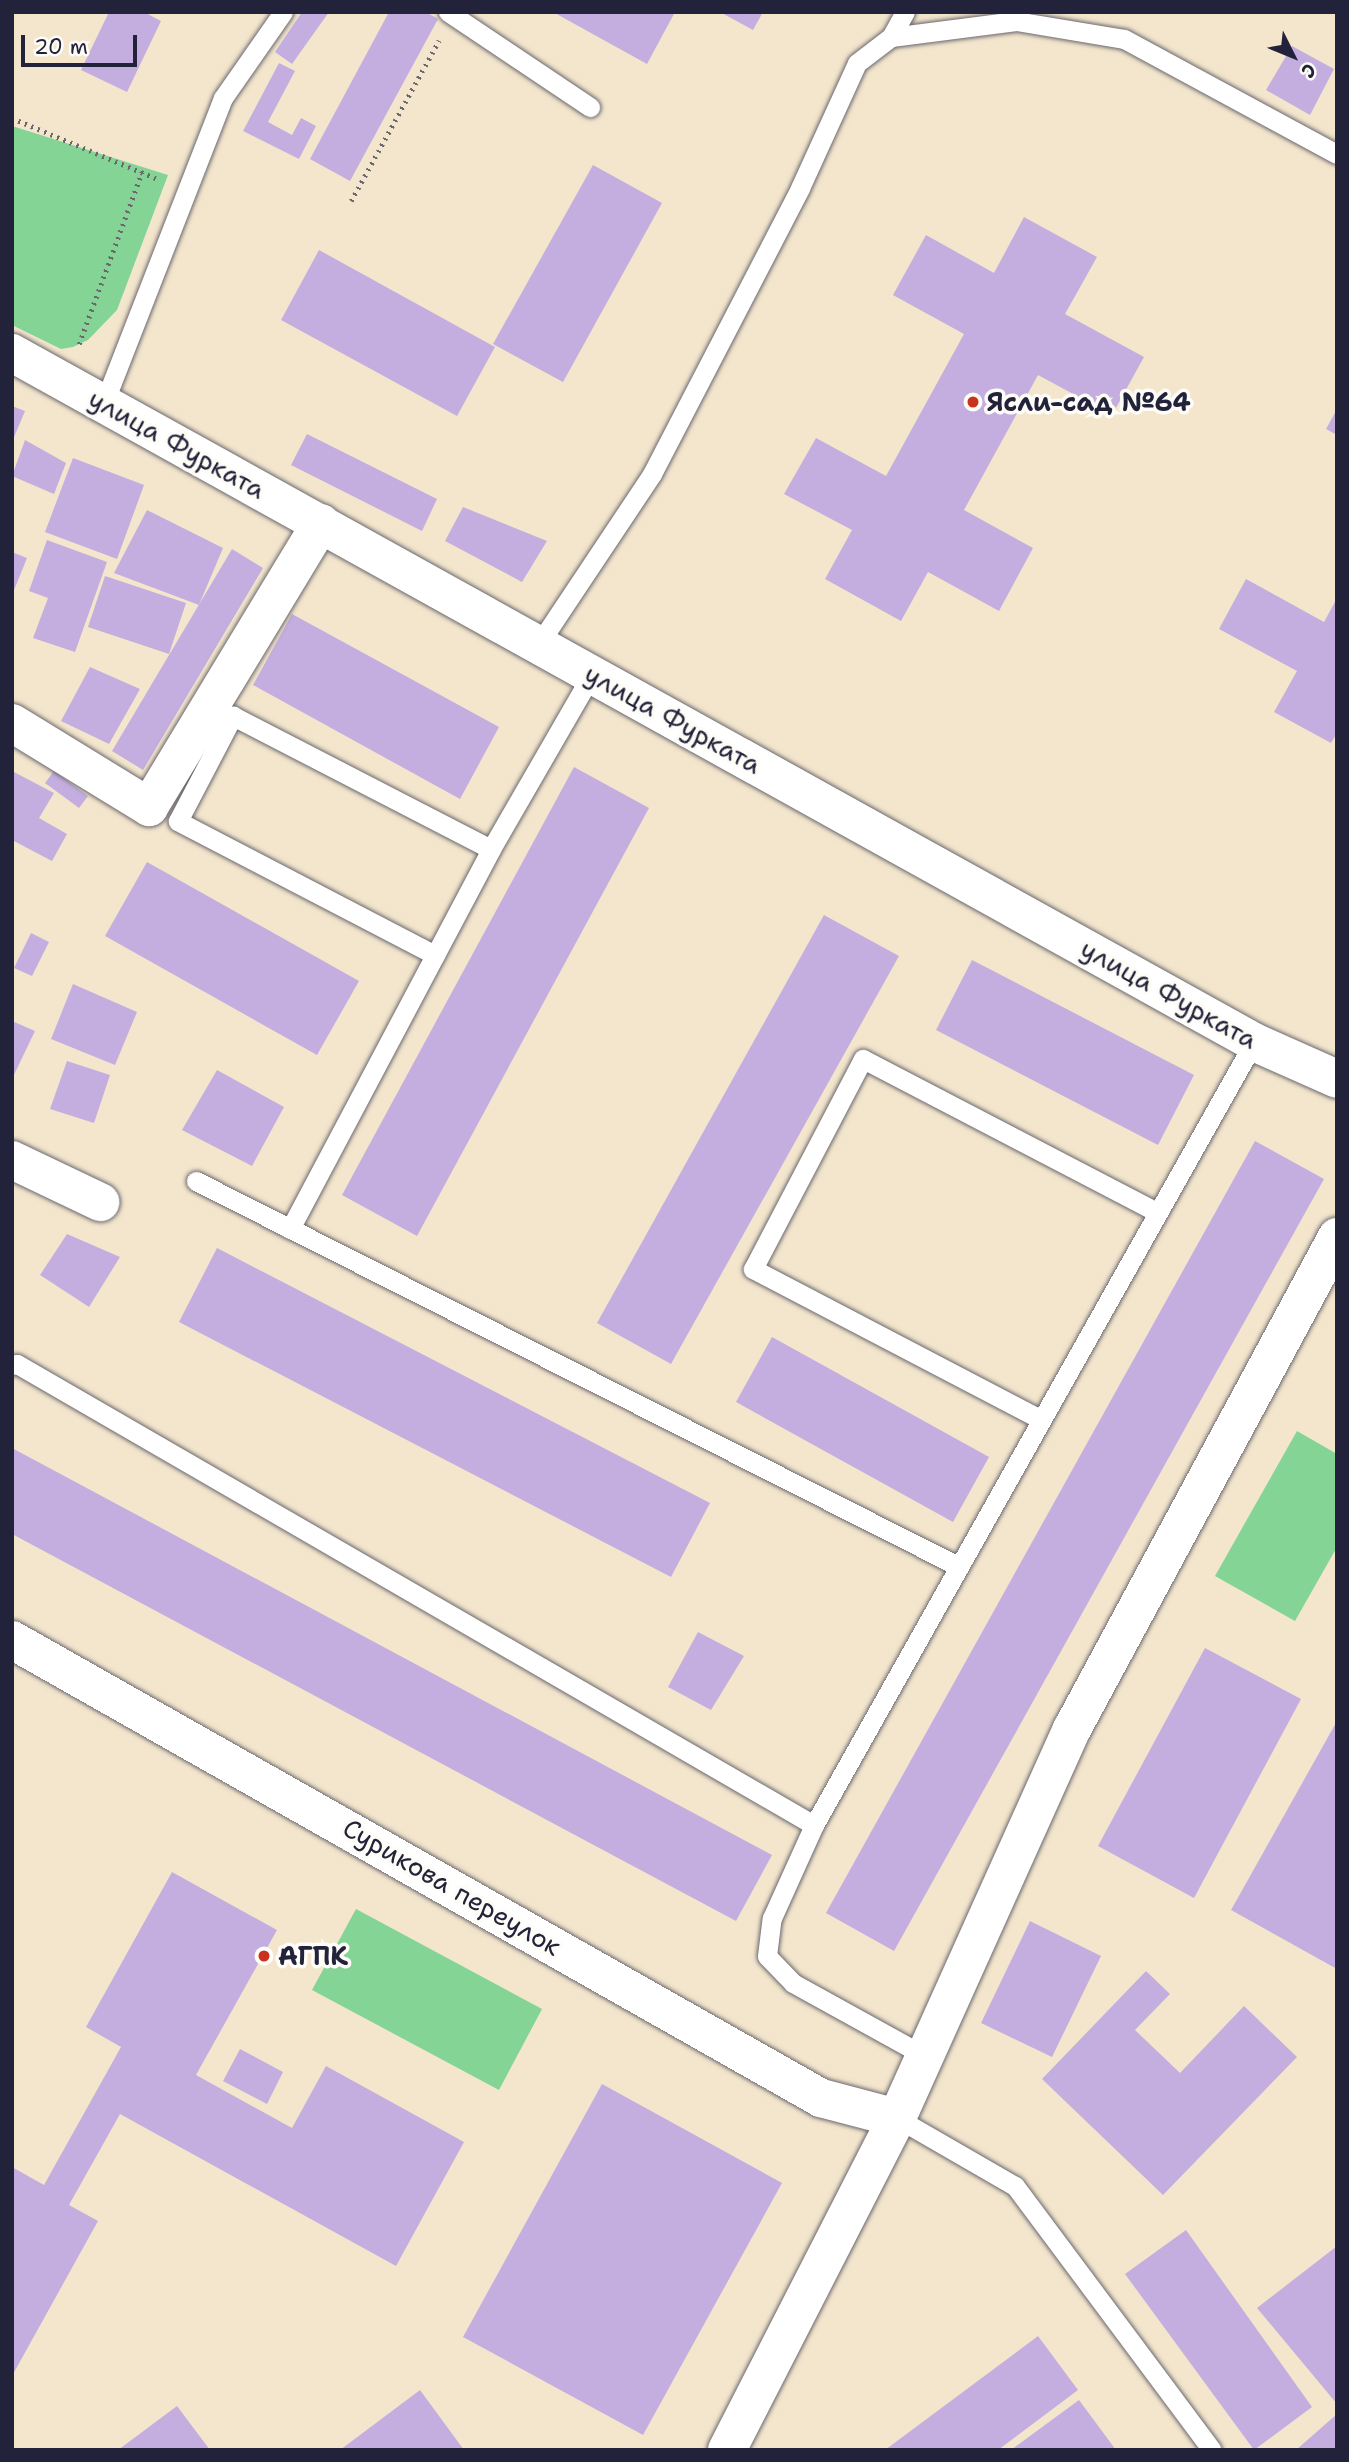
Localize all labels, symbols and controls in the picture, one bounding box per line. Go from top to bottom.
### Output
scale bar [24,21,140,65]
north arrow [1258,21,1328,91]
text: 20 m [34,33,88,61]
text: С [1296,58,1322,83]
street label: улица Фурката [83,383,271,505]
place label: Ясли-сад №64 [987,386,1191,418]
marker: Ясли-сад №64 [965,394,981,410]
street label: улица Фурката [579,658,767,780]
street label: улица Фурката [1075,933,1263,1055]
street label: Сурикова переулок [337,1812,567,1962]
place label: АГПК [278,1940,348,1972]
marker: АГПК [256,1948,272,1964]

